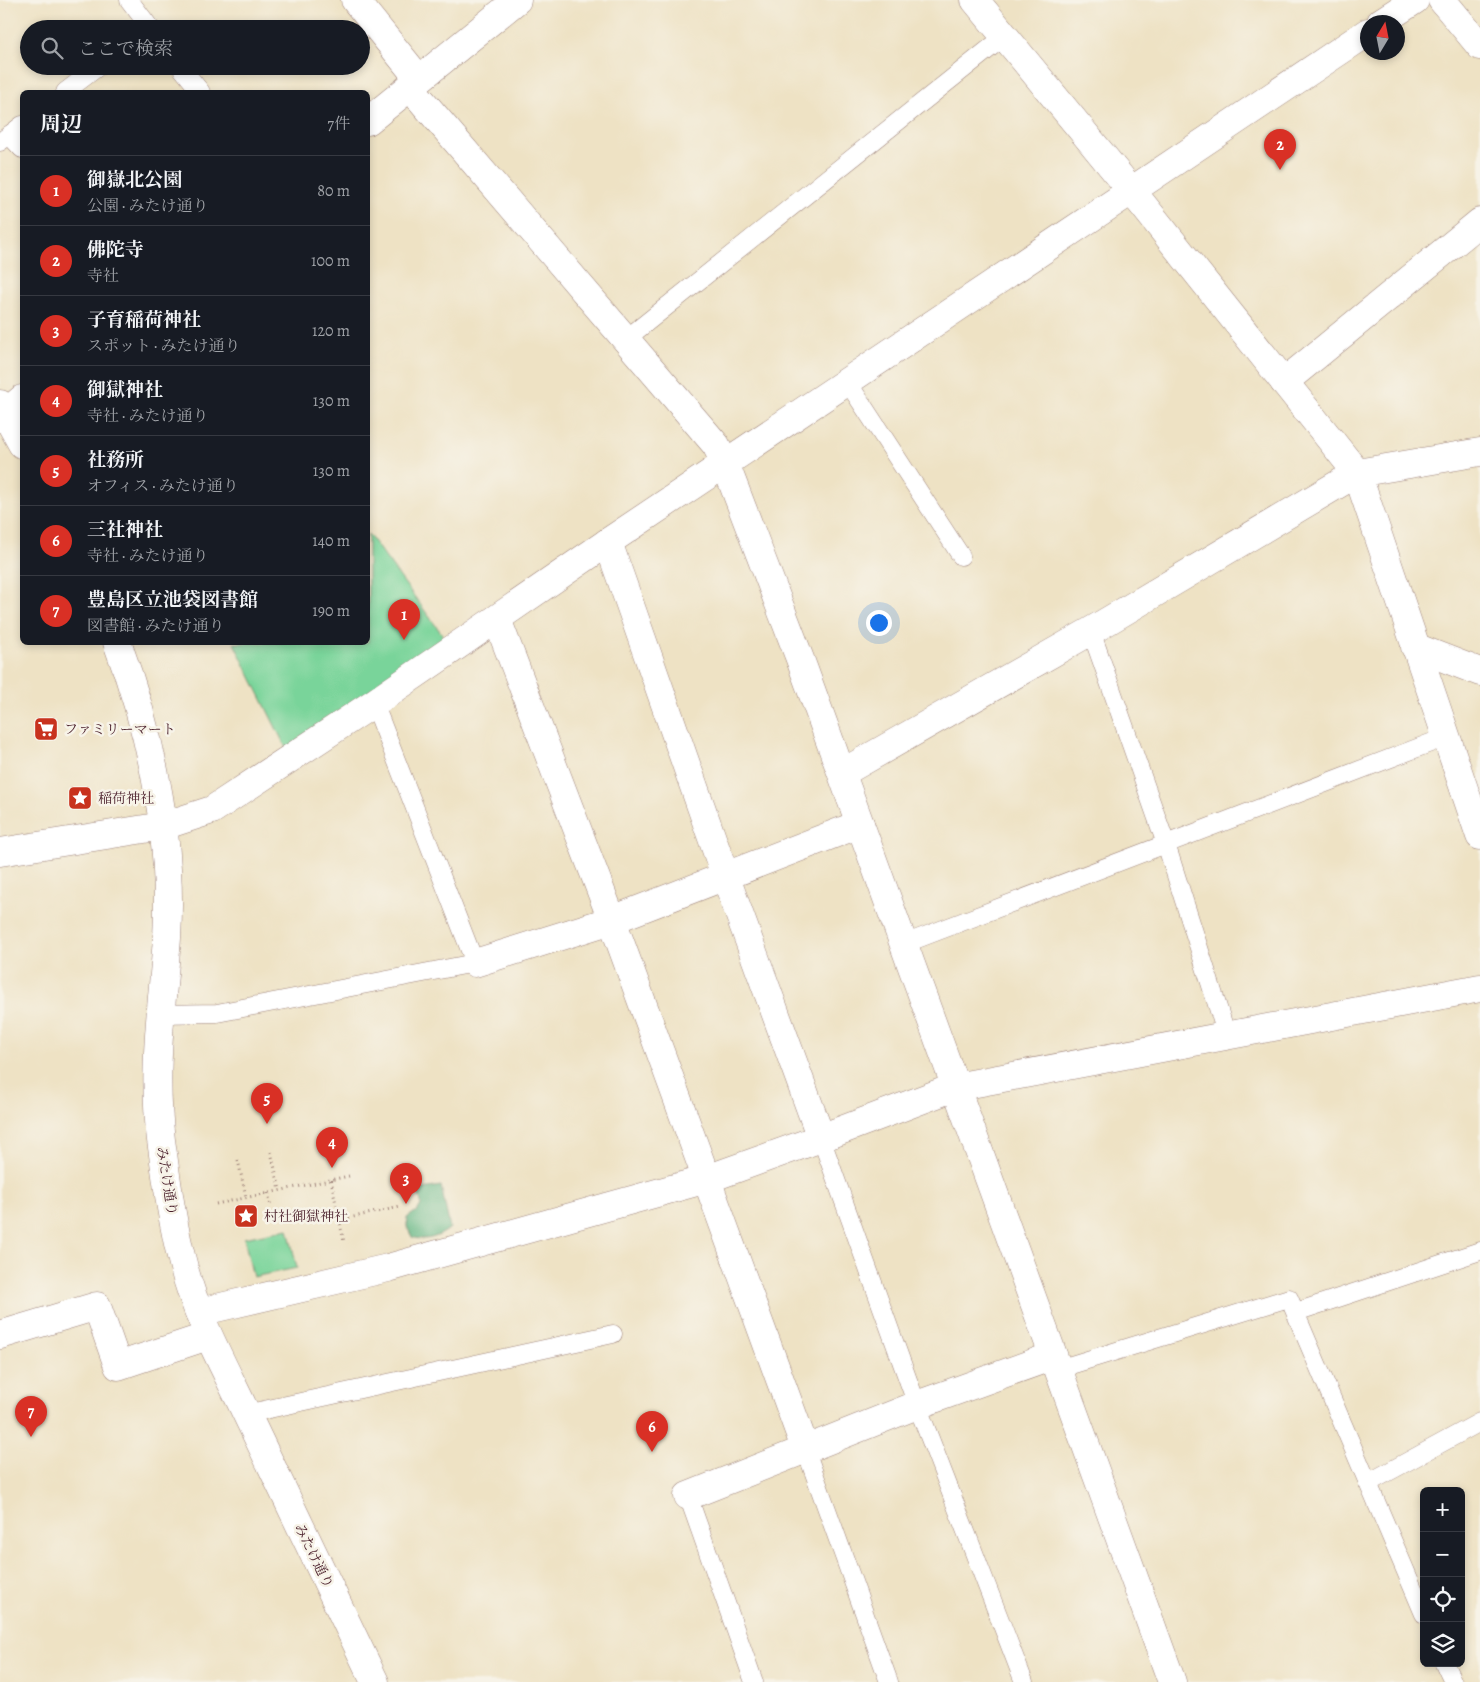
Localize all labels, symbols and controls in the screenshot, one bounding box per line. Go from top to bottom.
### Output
north arrow [1360,15,1405,60]
search box [20,20,370,75]
icon: search [38,34,66,62]
text: ここで検索 [78,36,173,62]
text: 周辺 [40,110,82,138]
text: 7件 [327,113,350,135]
pin: 2 [1264,129,1296,170]
text: 御嶽北公園 [87,167,182,193]
text: 1 [53,180,59,202]
text: 80 m [317,180,350,202]
text: 公園 · みたけ通り [87,195,209,217]
text: 佛陀寺 [87,237,144,263]
text: 2 [52,250,60,272]
text: 100 m [311,250,350,272]
text: 寺社 [87,265,119,287]
text: 子育稲荷神社 [87,307,201,333]
text: 3 [53,320,59,342]
text: 120 m [312,320,350,342]
text: スポット · みたけ通り [87,335,241,357]
text: 御獄神社 [87,377,163,403]
text: 4 [52,390,60,412]
text: 130 m [313,390,350,412]
text: 寺社 · みたけ通り [87,405,209,427]
text: 社務所 [87,447,144,473]
text: 5 [53,460,59,482]
text: 130 m [313,460,350,482]
text: オフィス · みたけ通り [87,475,239,497]
text: 三社神社 [87,517,163,543]
text: 6 [52,530,60,552]
text: 140 m [312,530,350,552]
text: 寺社 · みたけ通り [87,545,209,567]
text: 豊島区立池袋図書館 [87,587,258,613]
pin: 1 [388,599,420,640]
text: 7 [53,600,59,622]
text: 190 m [312,600,350,622]
your location [866,610,892,636]
text: 図書館 · みたけ通り [87,615,225,637]
supermarket icon: ファミリーマート [33,716,59,742]
place label: ファミリーマート [64,720,176,739]
place icon: 稲荷神社 [67,785,93,811]
place label: 稲荷神社 [98,789,154,808]
pin: 5 [251,1083,283,1124]
pin: 4 [316,1127,348,1168]
street label: みたけ通り [152,1145,182,1217]
pin: 3 [390,1163,422,1204]
place icon: 村社御獄神社 [233,1203,259,1229]
place label: 村社御獄神社 [264,1207,348,1226]
pin: 7 [15,1396,47,1437]
pin: 6 [636,1411,668,1452]
map controls [1420,1487,1465,1667]
button: + [1420,1487,1465,1532]
street label: みたけ通り [290,1520,338,1592]
button: − [1420,1532,1465,1577]
button: locate [1420,1577,1465,1622]
button: layers [1420,1622,1465,1667]

